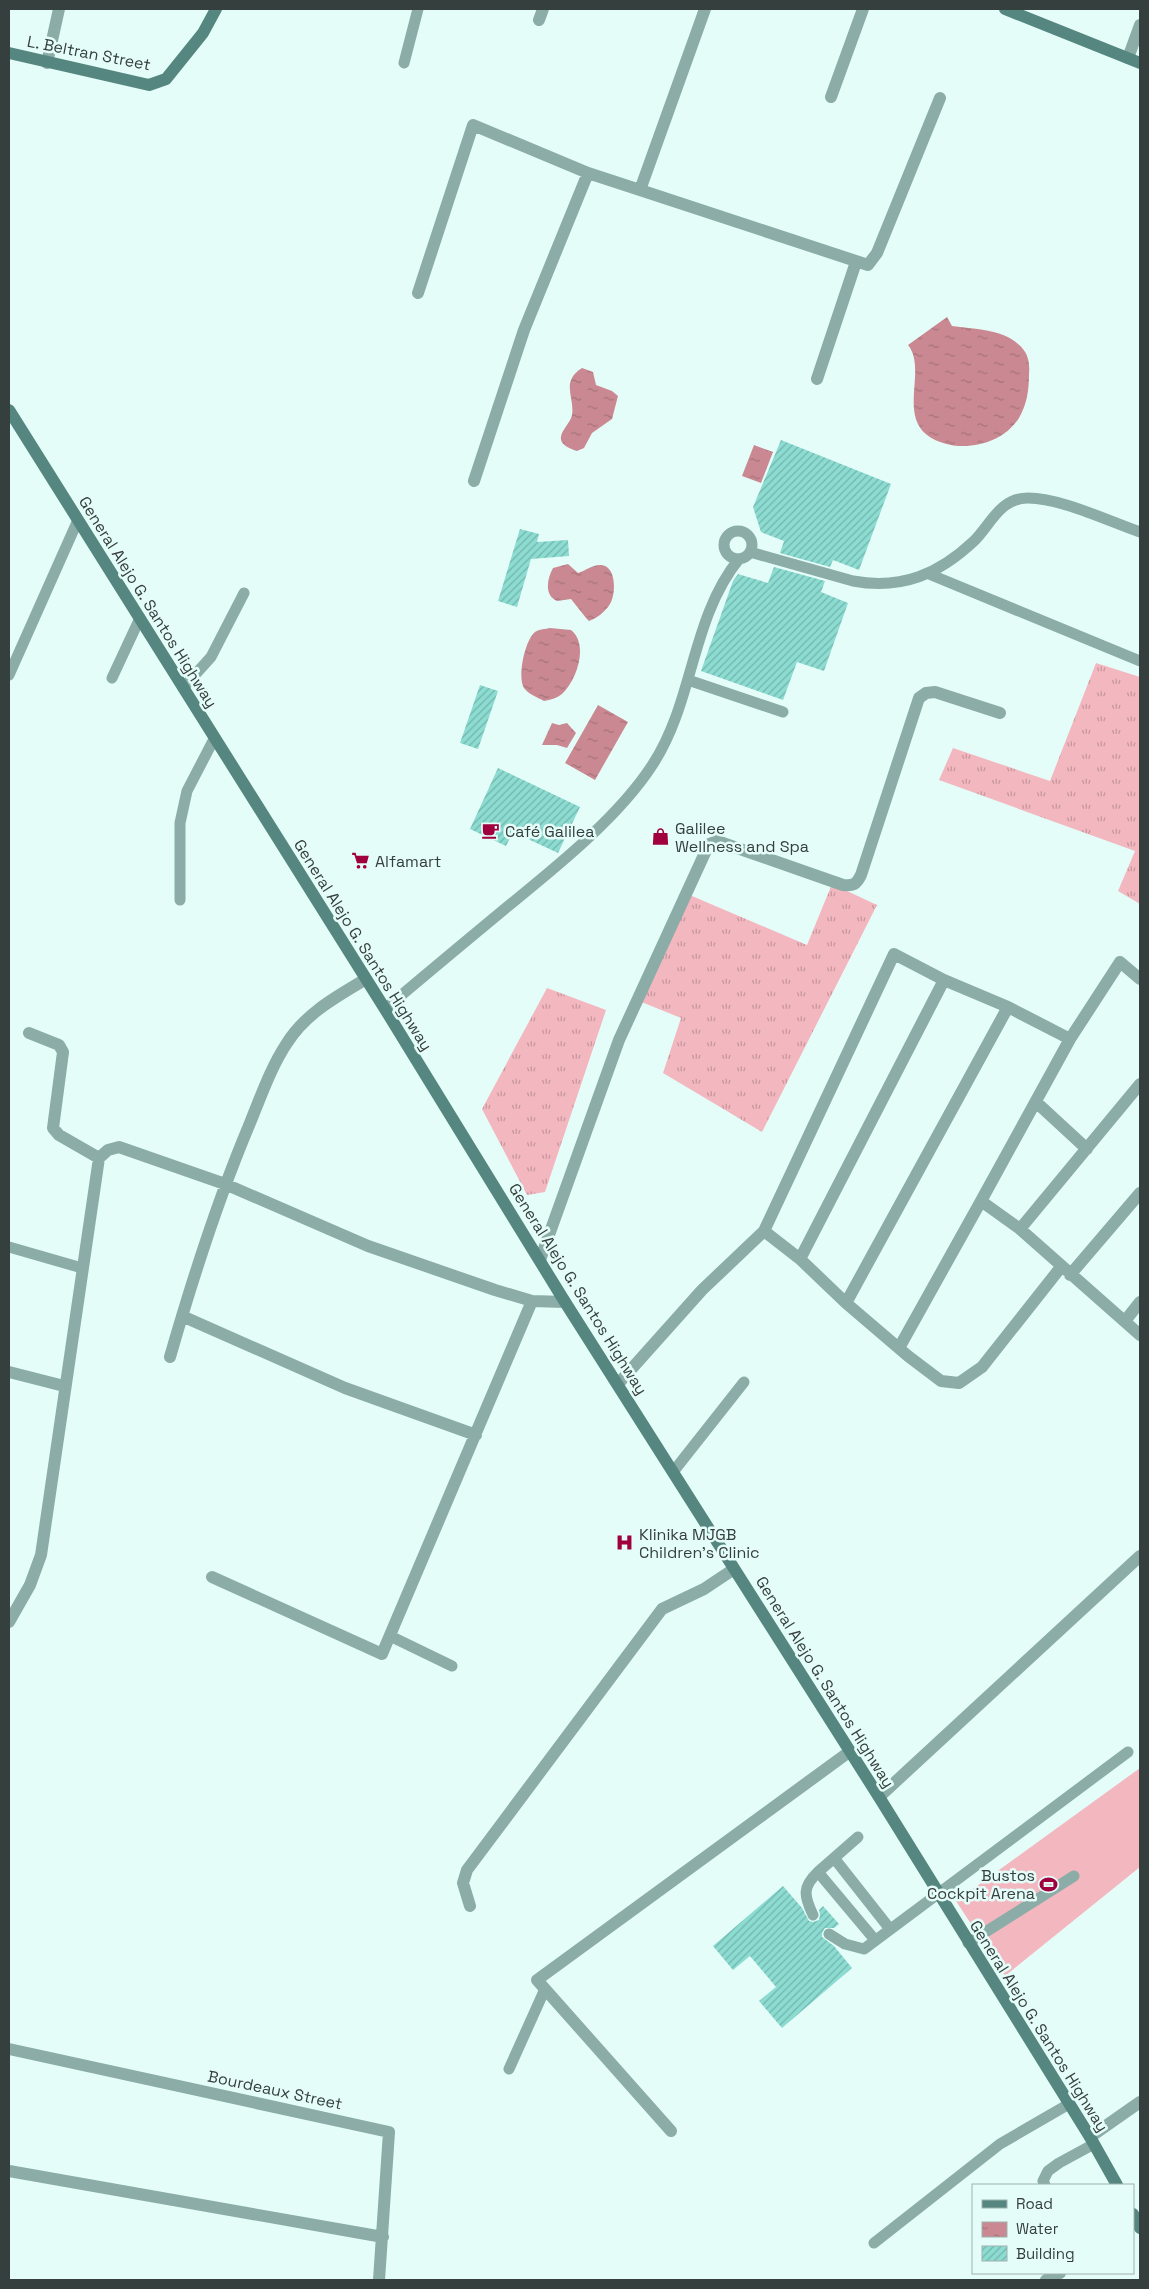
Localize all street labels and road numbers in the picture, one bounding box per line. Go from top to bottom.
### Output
street label: L. Beltran Street [25,31,153,75]
street label: General Alejo G. Santos Highway [74,492,222,712]
street label: General Alejo G. Santos Highway [289,835,437,1055]
street label: General Alejo G. Santos Highway [504,1179,652,1399]
street label: General Alejo G. Santos Highway [751,1572,899,1792]
street label: General Alejo G. Santos Highway [965,1916,1113,2136]
street label: Bourdeaux Street [206,2065,344,2115]

